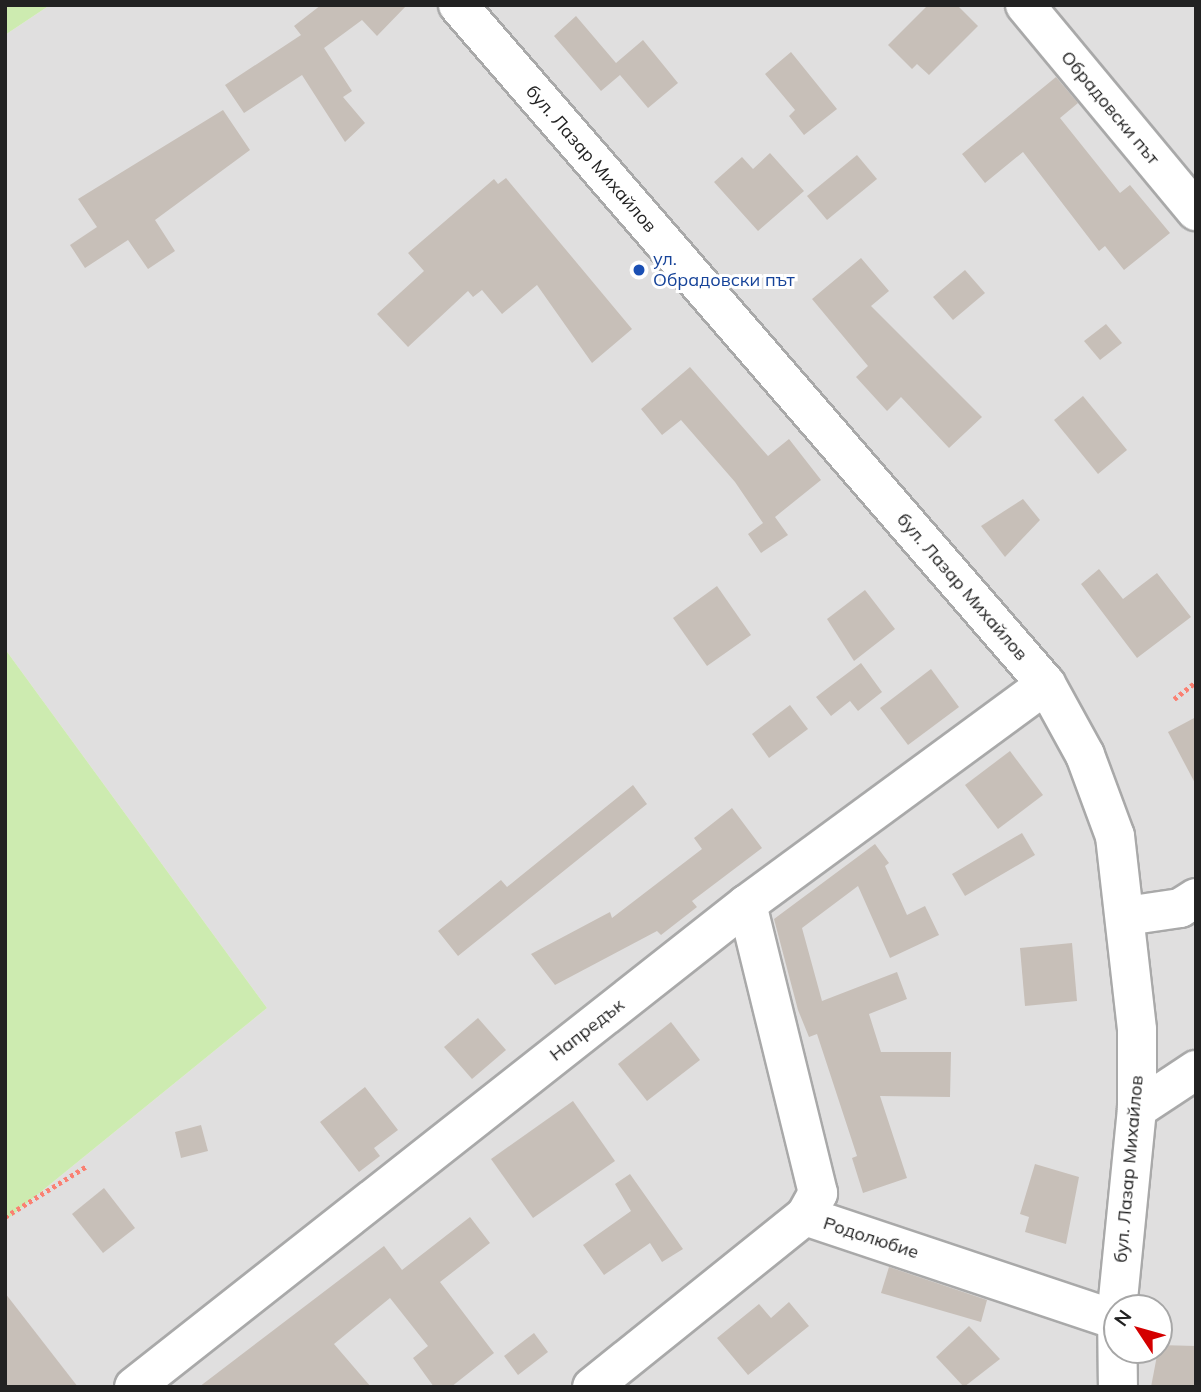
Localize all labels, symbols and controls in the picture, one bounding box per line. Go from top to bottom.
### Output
street label: Обрадовски път [1056,47,1164,169]
street label: бул. Лазар Михайлов [521,81,661,237]
place label: ул. Обрадовски път [653,249,795,292]
marker: ул. Обрадовски път [631,262,647,278]
street label: бул. Лазар Михайлов [892,509,1032,665]
street label: Напредък [546,994,628,1066]
street label: бул. Лазар Михайлов [1110,1074,1148,1264]
street label: Родолюбие [821,1212,921,1264]
north arrow [1103,1294,1173,1364]
text: N [1109,1305,1137,1331]

